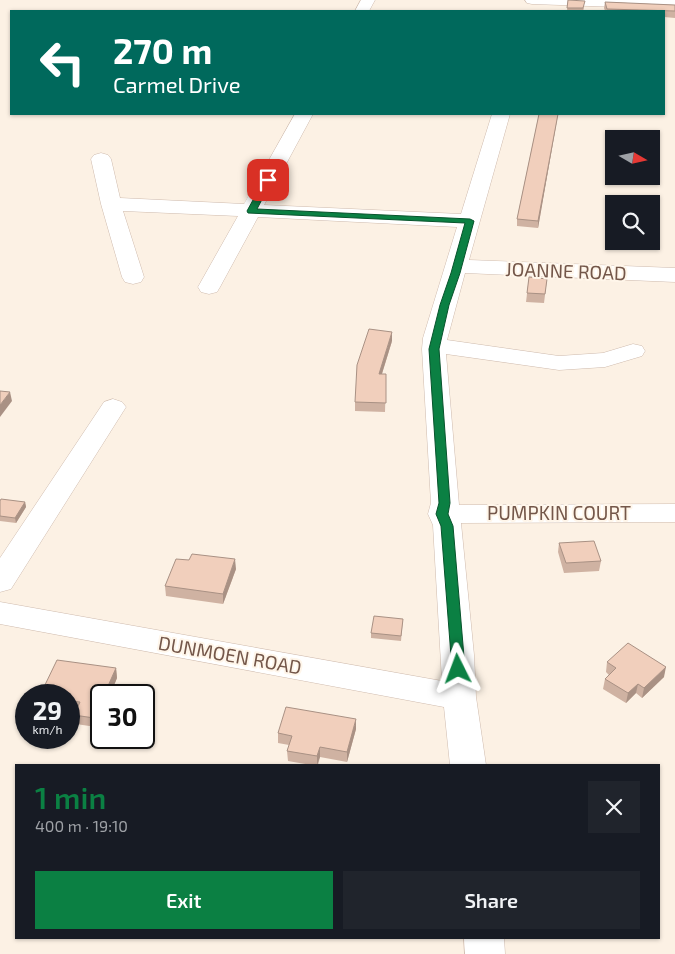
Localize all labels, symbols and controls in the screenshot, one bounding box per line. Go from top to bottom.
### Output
text: 270 m [113,29,212,71]
icon: left [30,30,95,95]
text: Carmel Drive [113,71,241,97]
north arrow [605,130,660,185]
map controls [605,130,660,250]
pin [247,159,289,201]
icon: arrive [254,166,282,194]
button: search [605,195,660,250]
street label: JOANNE ROAD [505,257,627,284]
street label: PUMPKIN COURT [487,501,631,524]
street label: DUNMOEN ROAD [157,631,304,678]
position arrow [431,642,483,694]
speed limit sign: 30 [90,684,155,749]
text: 29 [33,695,62,725]
text: km/h [33,722,62,736]
text: 1 min [35,779,106,815]
button: close [588,781,640,833]
text: 400 m · 19:10 [35,816,128,835]
button: Exit [35,871,333,929]
button: Share [343,871,640,929]

